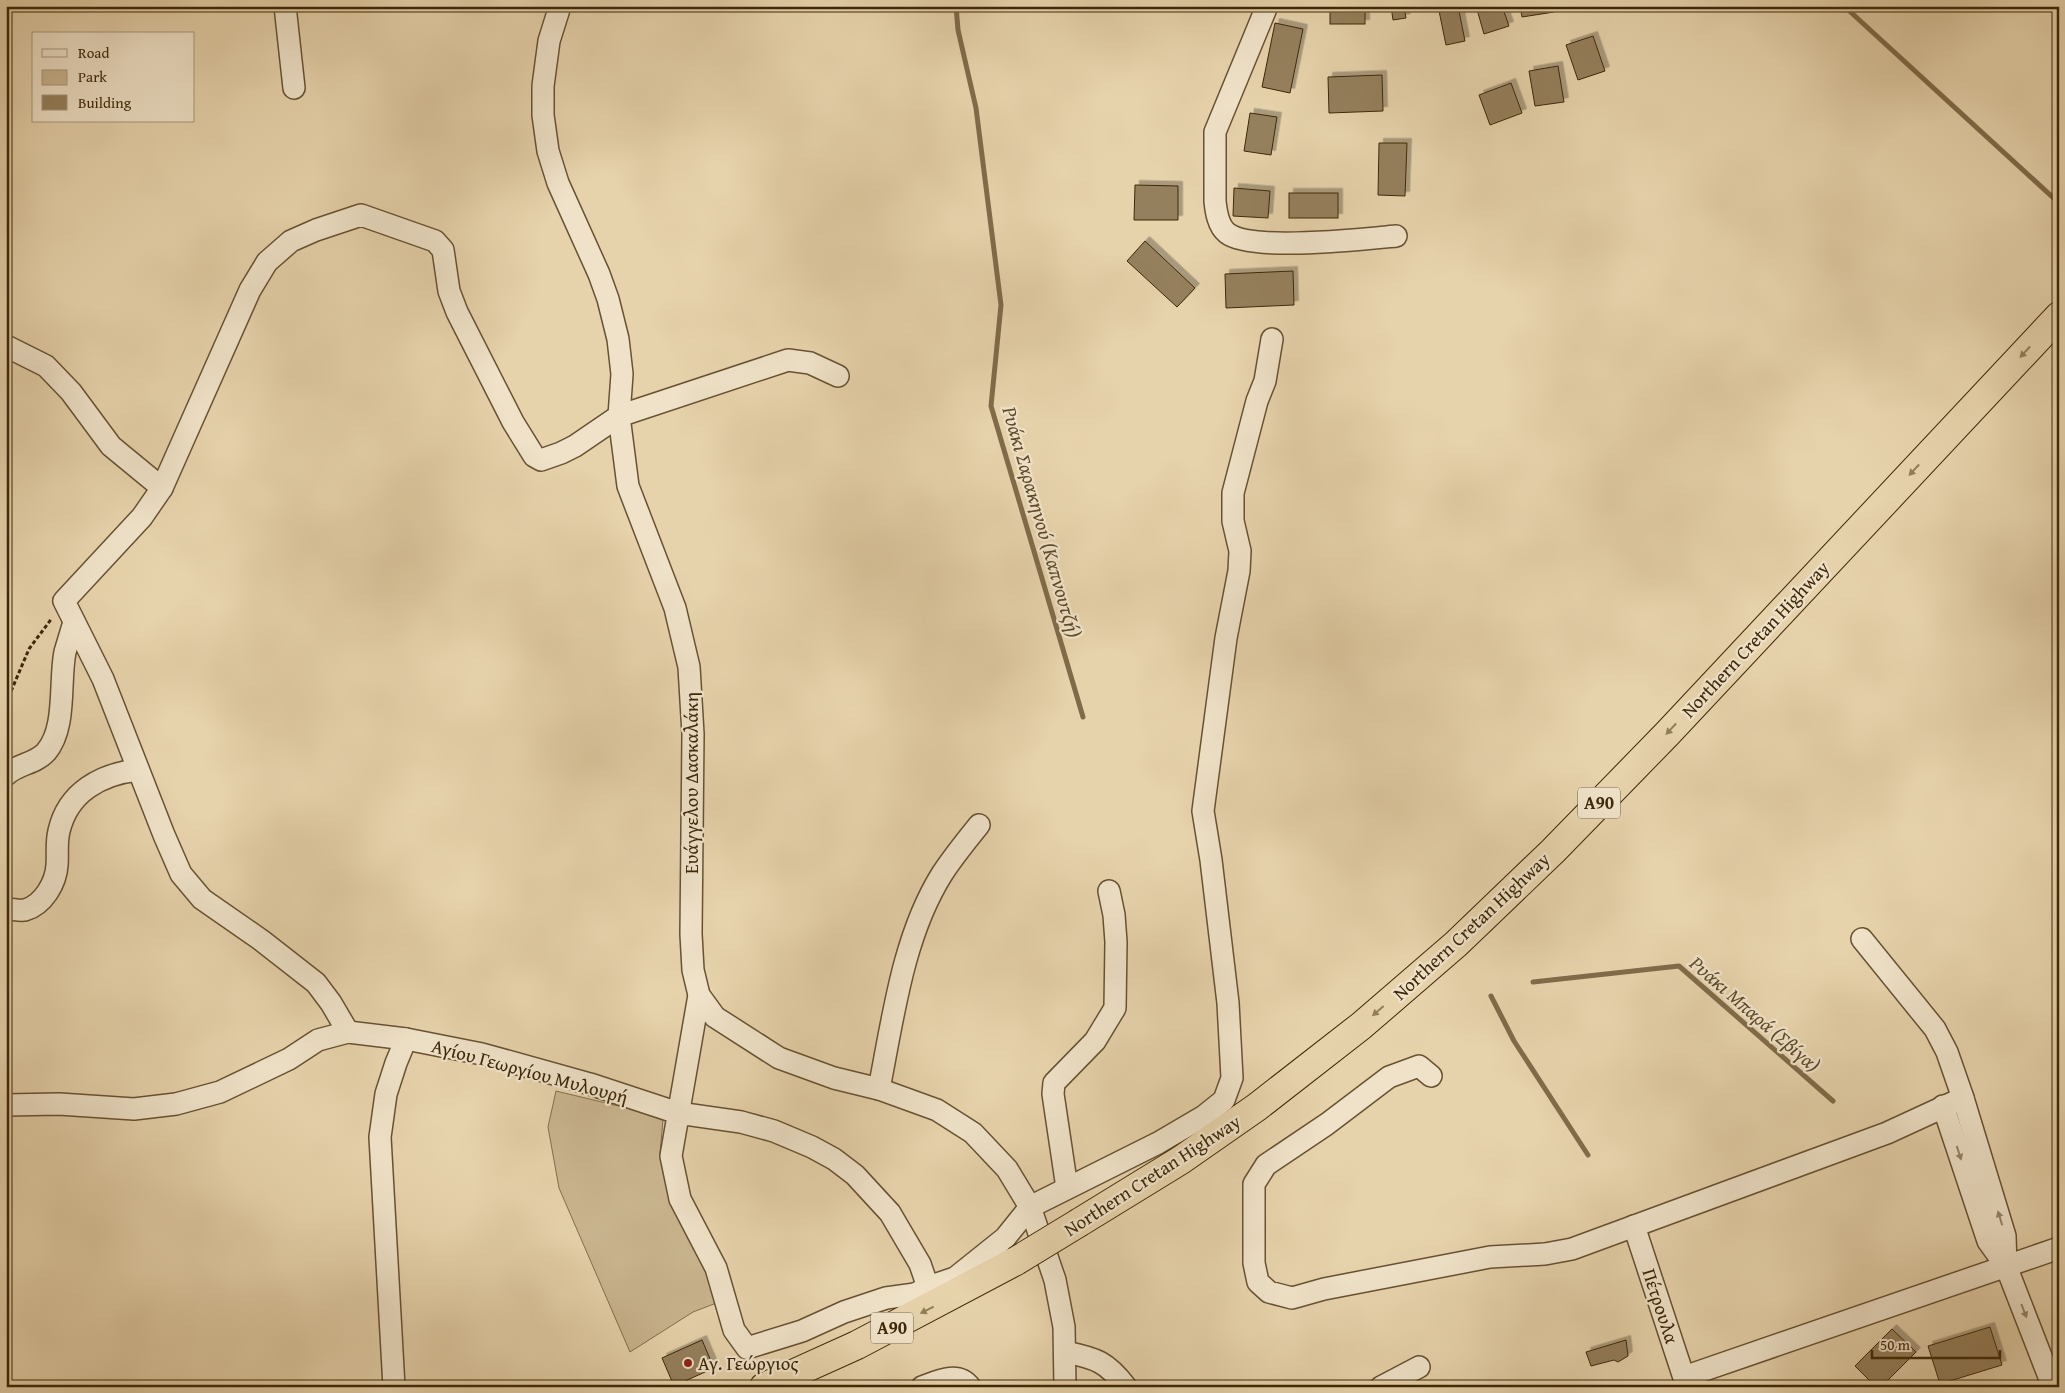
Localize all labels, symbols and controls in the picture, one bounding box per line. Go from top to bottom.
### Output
legend [32,32,195,122]
text: Road [78,42,109,63]
text: Park [78,66,107,87]
text: Building [78,92,132,113]
one-way arrow [2019,345,2031,357]
water label: Ρυάκι Σαρακηνού (Καπνουτζή) [995,402,1089,641]
one-way arrow [1908,463,1920,475]
street label: Northern Cretan Highway [1675,554,1836,724]
street label: Ευάγγελου Δασκαλάκη [677,692,705,874]
one-way arrow [1665,723,1677,735]
road number: Α90 [1578,788,1620,818]
street label: Northern Cretan Highway [1386,845,1556,1006]
water label: Ρυάκι Μπαρά (Σβίγα) [1683,948,1827,1079]
one-way arrow [1371,1006,1384,1017]
street label: Αγίου Γεωργίου Μυλουρή [429,1031,631,1111]
street label: Northern Cretan Highway [1058,1107,1246,1243]
one-way arrow [1955,1145,1963,1160]
one-way arrow [1995,1210,2003,1225]
street label: Πέτρουλα [1636,1265,1686,1347]
one-way arrow [2020,1304,2028,1319]
one-way arrow [920,1306,934,1314]
road number: Α90 [871,1312,913,1344]
scale bar [1872,1328,2000,1360]
text: 50 m [1880,1334,1911,1355]
place label: Αγ. Γεώργιος [698,1349,799,1377]
marker: Αγ. Γεώργιος [682,1357,694,1369]

